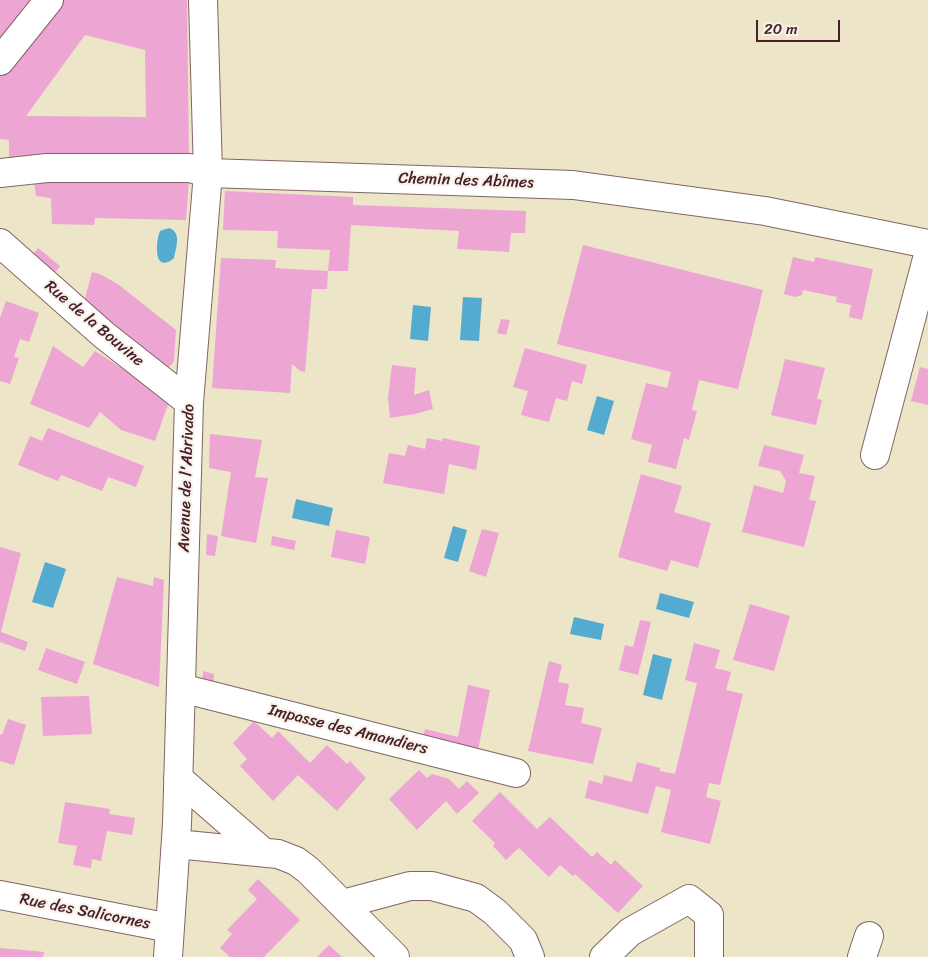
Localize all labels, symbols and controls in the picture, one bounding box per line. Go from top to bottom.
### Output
scale bar [758,10,842,42]
text: 20 m [764,16,798,42]
street label: Chemin des Abîmes [398,169,534,193]
street label: Rue de la Bouvine [40,277,148,371]
street label: Avenue de l'Abrivado [175,403,199,553]
street label: Impasse des Amandiers [266,701,430,759]
street label: Rue des Salicornes [18,890,152,934]

